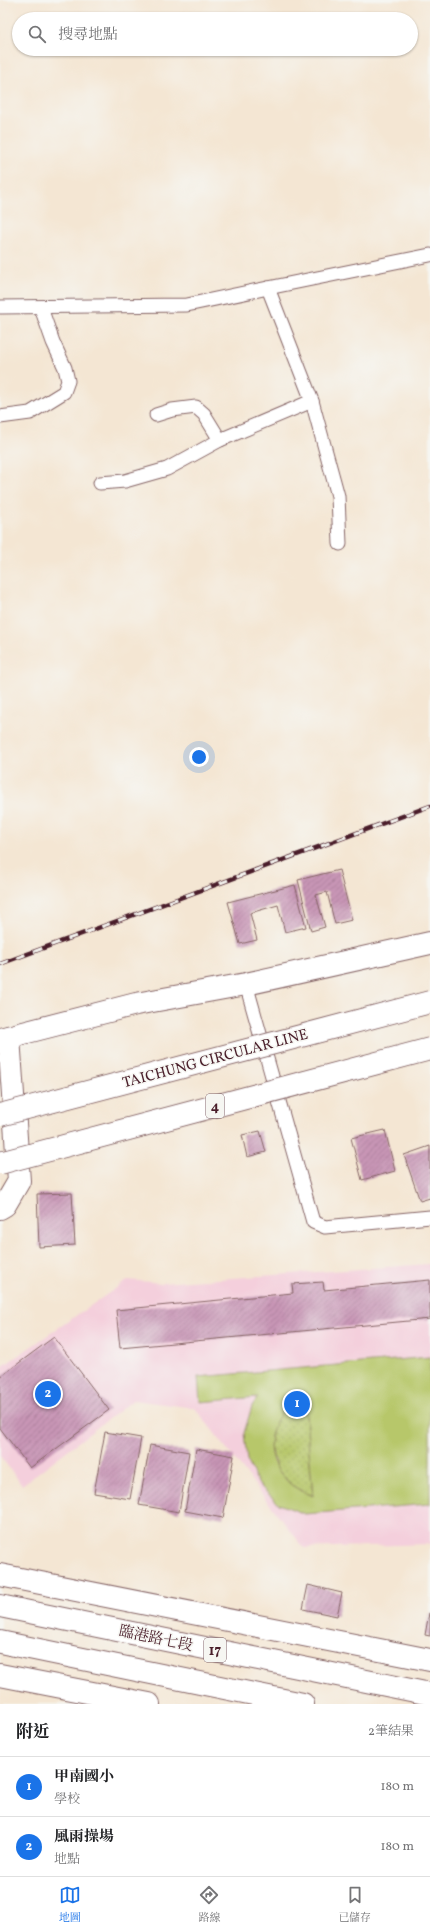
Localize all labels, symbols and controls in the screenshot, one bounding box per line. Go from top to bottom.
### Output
search box [12,12,418,56]
icon: search [26,23,48,45]
text: 搜尋地點 [58,25,118,46]
your location [189,747,209,767]
street label: TAICHUNG CIRCULAR LINE [120,1025,310,1094]
road number: 4 [206,1094,224,1118]
pin: 2 [35,1379,61,1409]
pin: 1 [284,1389,310,1419]
street label: 臨港路七段 [117,1621,195,1658]
road number: 17 [204,1638,226,1662]
text: 附近 [16,1721,50,1744]
text: 2筆結果 [368,1723,414,1741]
text: 甲南國小 [54,1767,114,1788]
text: 1 [26,1778,32,1796]
text: 180 m [380,1778,414,1796]
text: 學校 [54,1791,80,1809]
text: 風雨操場 [54,1827,114,1848]
text: 2 [26,1838,32,1856]
text: 180 m [380,1838,414,1856]
text: 地點 [54,1851,80,1869]
tab: 地圖 [59,1884,81,1926]
tab: 路線 [198,1884,220,1926]
tab: 已儲存 [338,1884,371,1926]

